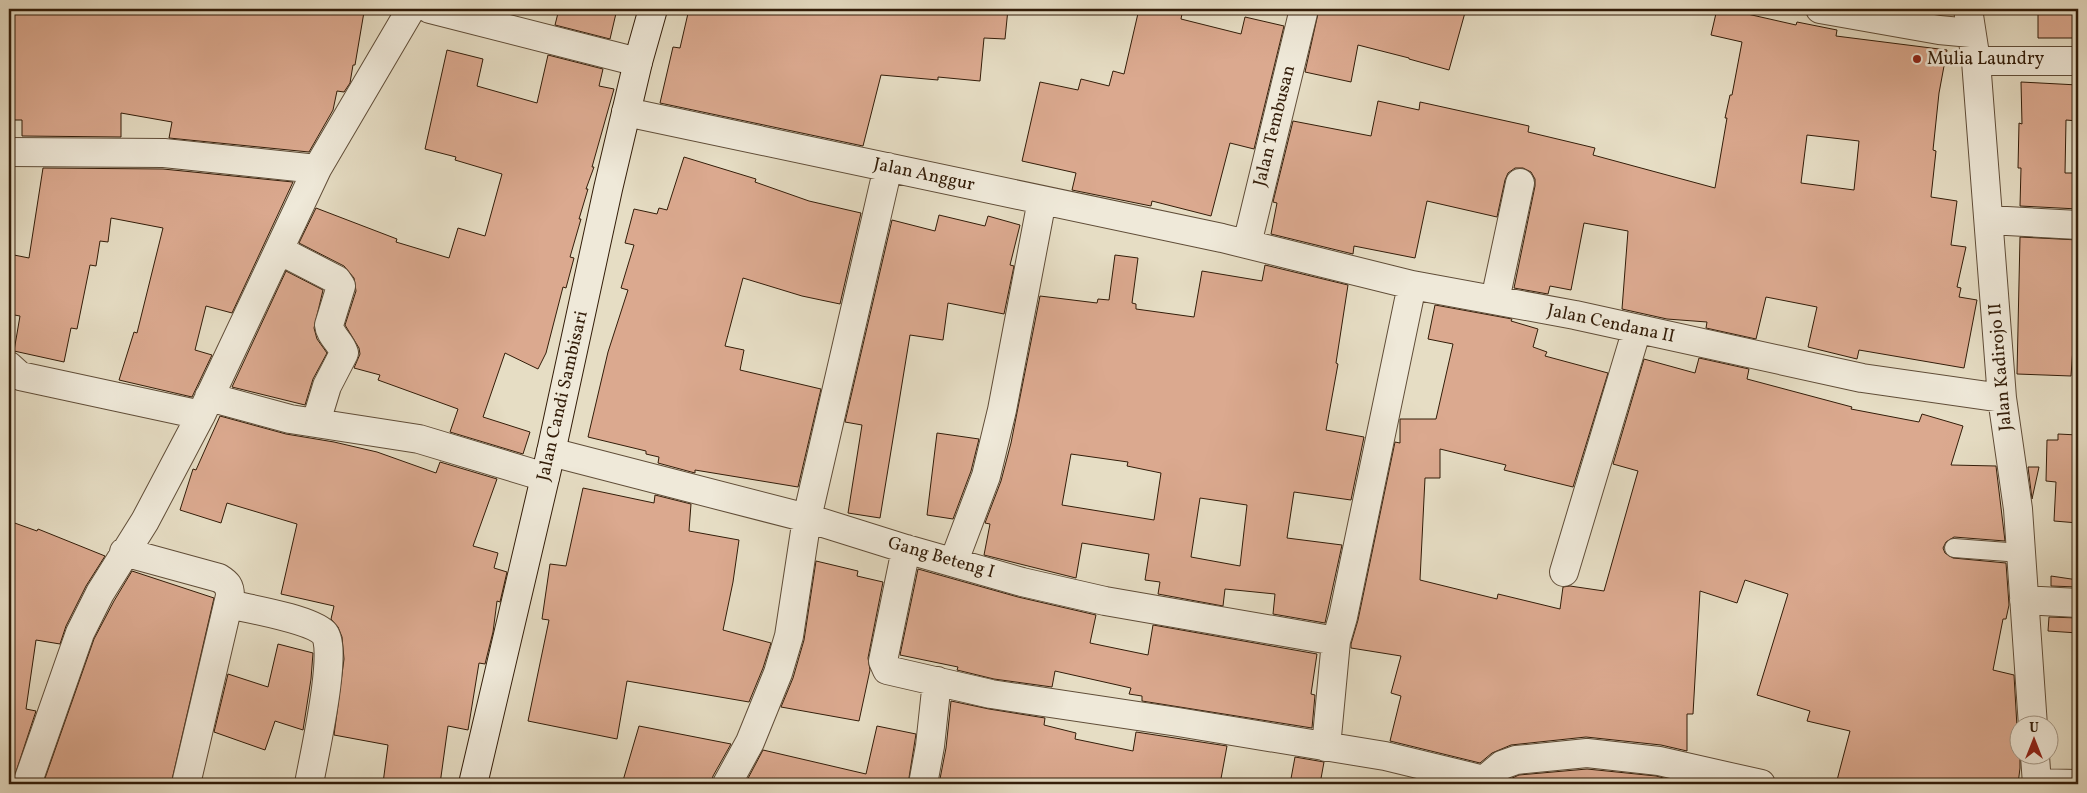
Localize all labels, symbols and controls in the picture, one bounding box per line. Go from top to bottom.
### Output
place label: Mulia Laundry [1927,47,2045,72]
marker: Mulia Laundry [1911,53,1923,65]
street label: Jalan Tembusan [1248,62,1302,189]
street label: Jalan Anggur [871,152,977,198]
street label: Jalan Cendana II [1545,298,1677,350]
street label: Jalan Kadirojo II [1983,302,2019,432]
street label: Jalan Candi Sambisari [531,308,595,484]
street label: Gang Beteng I [885,531,997,585]
north arrow [2010,716,2060,766]
text: U [2029,719,2039,738]

